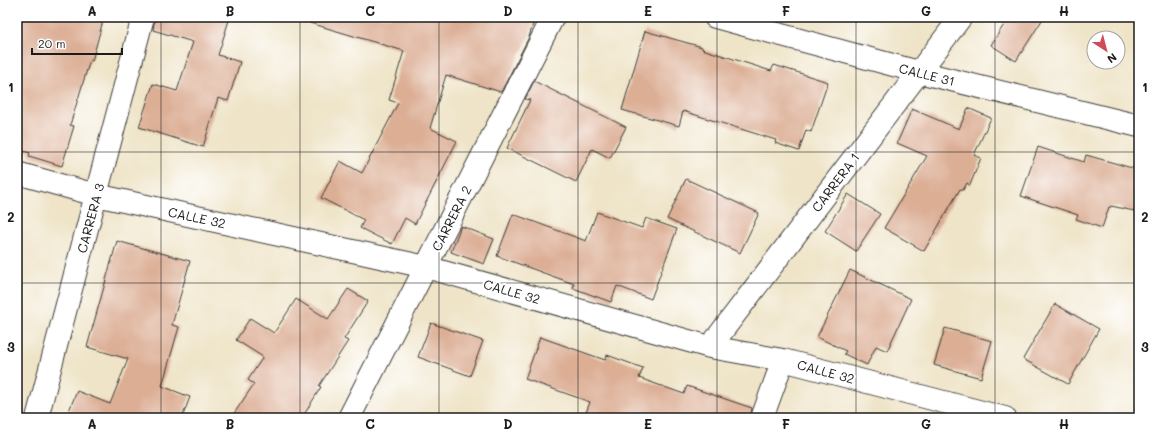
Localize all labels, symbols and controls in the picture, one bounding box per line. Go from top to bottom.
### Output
text: A [87,2,97,19]
text: B [226,2,235,19]
text: C [365,2,375,19]
text: D [503,2,513,19]
text: E [644,2,652,19]
text: F [782,2,790,19]
text: G [921,2,931,19]
text: H [1059,2,1069,19]
scale bar [32,30,122,56]
north arrow [1086,30,1126,70]
text: 20 m [38,35,66,51]
text: N [1104,50,1120,67]
street label: CALLE 31 [897,59,957,89]
text: 1 [8,78,14,95]
text: 1 [1142,78,1148,95]
street label: CARRERA 1 [807,149,863,215]
street label: CARRERA 3 [73,181,108,255]
street label: CARRERA 2 [427,182,475,254]
street label: CALLE 32 [167,203,227,231]
text: 2 [7,208,15,225]
text: 2 [1141,208,1149,225]
street label: CALLE 32 [482,275,542,307]
text: 3 [7,338,15,355]
text: 3 [1141,338,1149,355]
street label: CALLE 32 [796,355,856,387]
text: A [87,415,97,432]
text: B [226,415,235,432]
text: C [365,415,375,432]
text: D [503,415,513,432]
text: E [644,415,652,432]
text: F [782,415,790,432]
text: G [921,415,931,432]
text: H [1059,415,1069,432]

